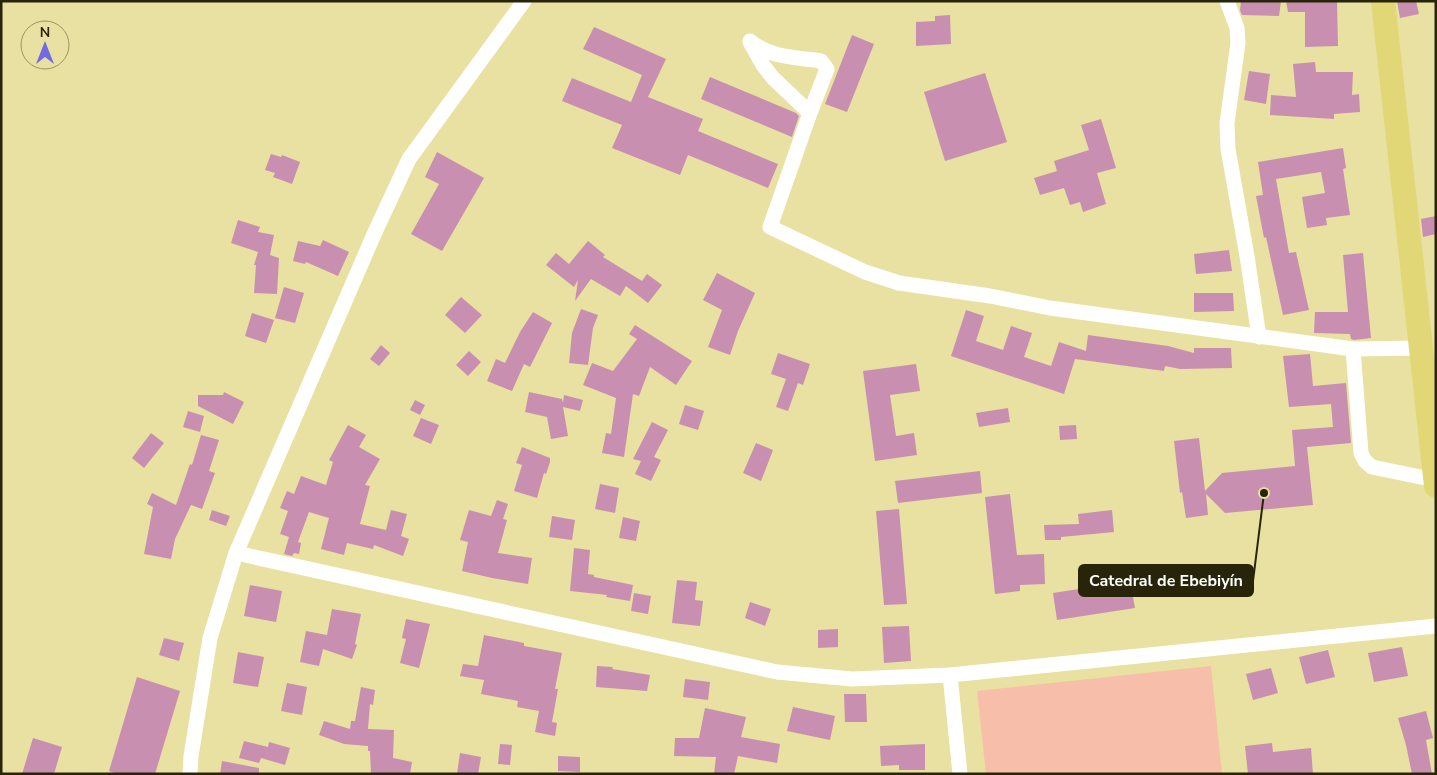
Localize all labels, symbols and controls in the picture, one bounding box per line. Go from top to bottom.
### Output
north arrow [20,20,70,70]
text: N [40,23,50,42]
callout: Catedral de Ebebiyín [1079,565,1253,596]
text: Catedral de Ebebiyín [1089,570,1243,592]

